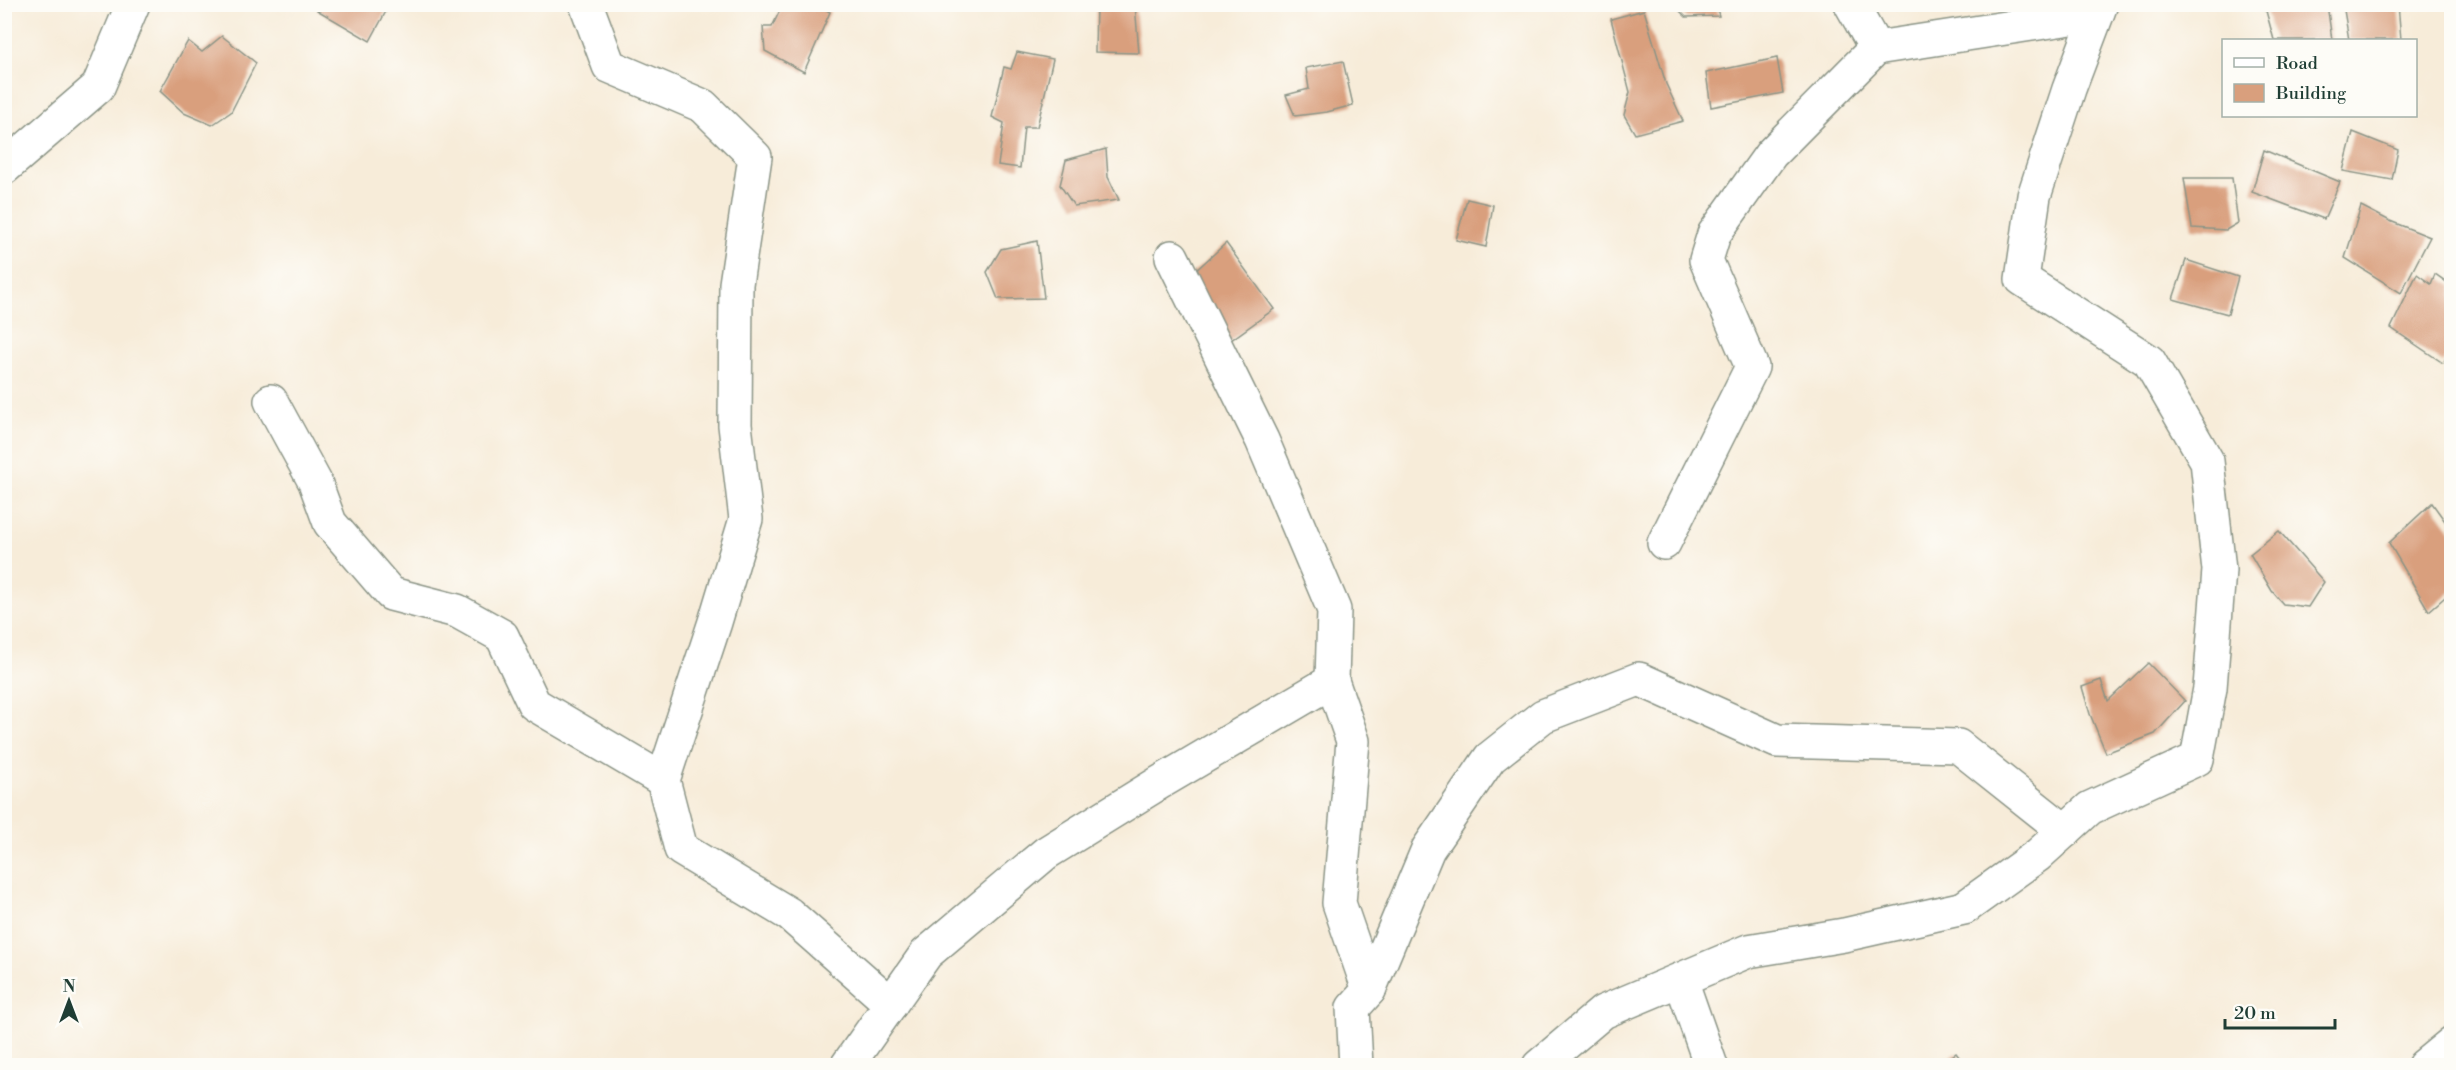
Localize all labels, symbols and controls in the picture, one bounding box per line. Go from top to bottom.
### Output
legend [2222,39,2417,117]
text: Road [2276,52,2319,75]
text: Building [2275,82,2347,105]
north arrow [39,971,99,1031]
text: N [63,977,76,997]
scale bar [2225,992,2334,1030]
text: 20 m [2234,1002,2276,1025]

